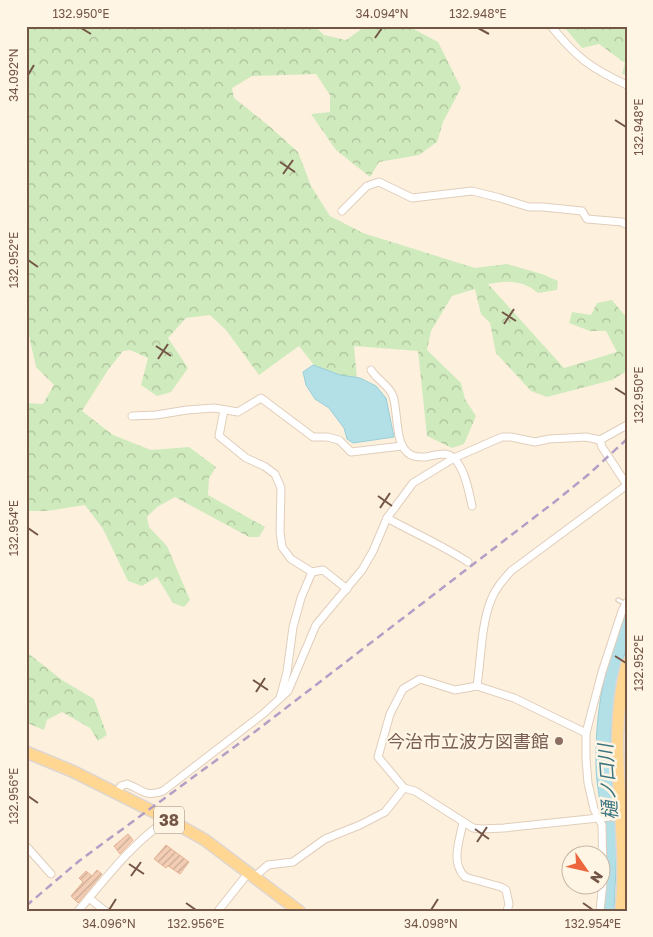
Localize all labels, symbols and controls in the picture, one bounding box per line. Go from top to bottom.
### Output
text: 132.950°E [52,6,110,21]
text: 34.094°N [355,6,409,21]
text: 132.948°E [449,6,507,21]
text: 34.092°N [6,48,21,102]
text: 132.948°E [631,98,646,156]
text: 132.952°E [6,232,21,288]
text: 132.950°E [631,366,646,424]
text: 132.954°E [6,500,21,556]
text: 132.952°E [631,635,646,691]
place label: 今治市立波方図書館 [387,730,549,752]
marker: 今治市立波方図書館 [553,735,565,747]
water label: 樋ノ口川 [593,741,621,821]
text: 132.956°E [6,768,21,824]
road number: 38 [154,806,184,834]
north arrow [560,844,610,894]
text: N [587,868,607,887]
text: 34.096°N [82,916,136,931]
text: 132.956°E [168,916,224,931]
text: 34.098°N [404,916,458,931]
text: 132.954°E [565,916,621,931]

